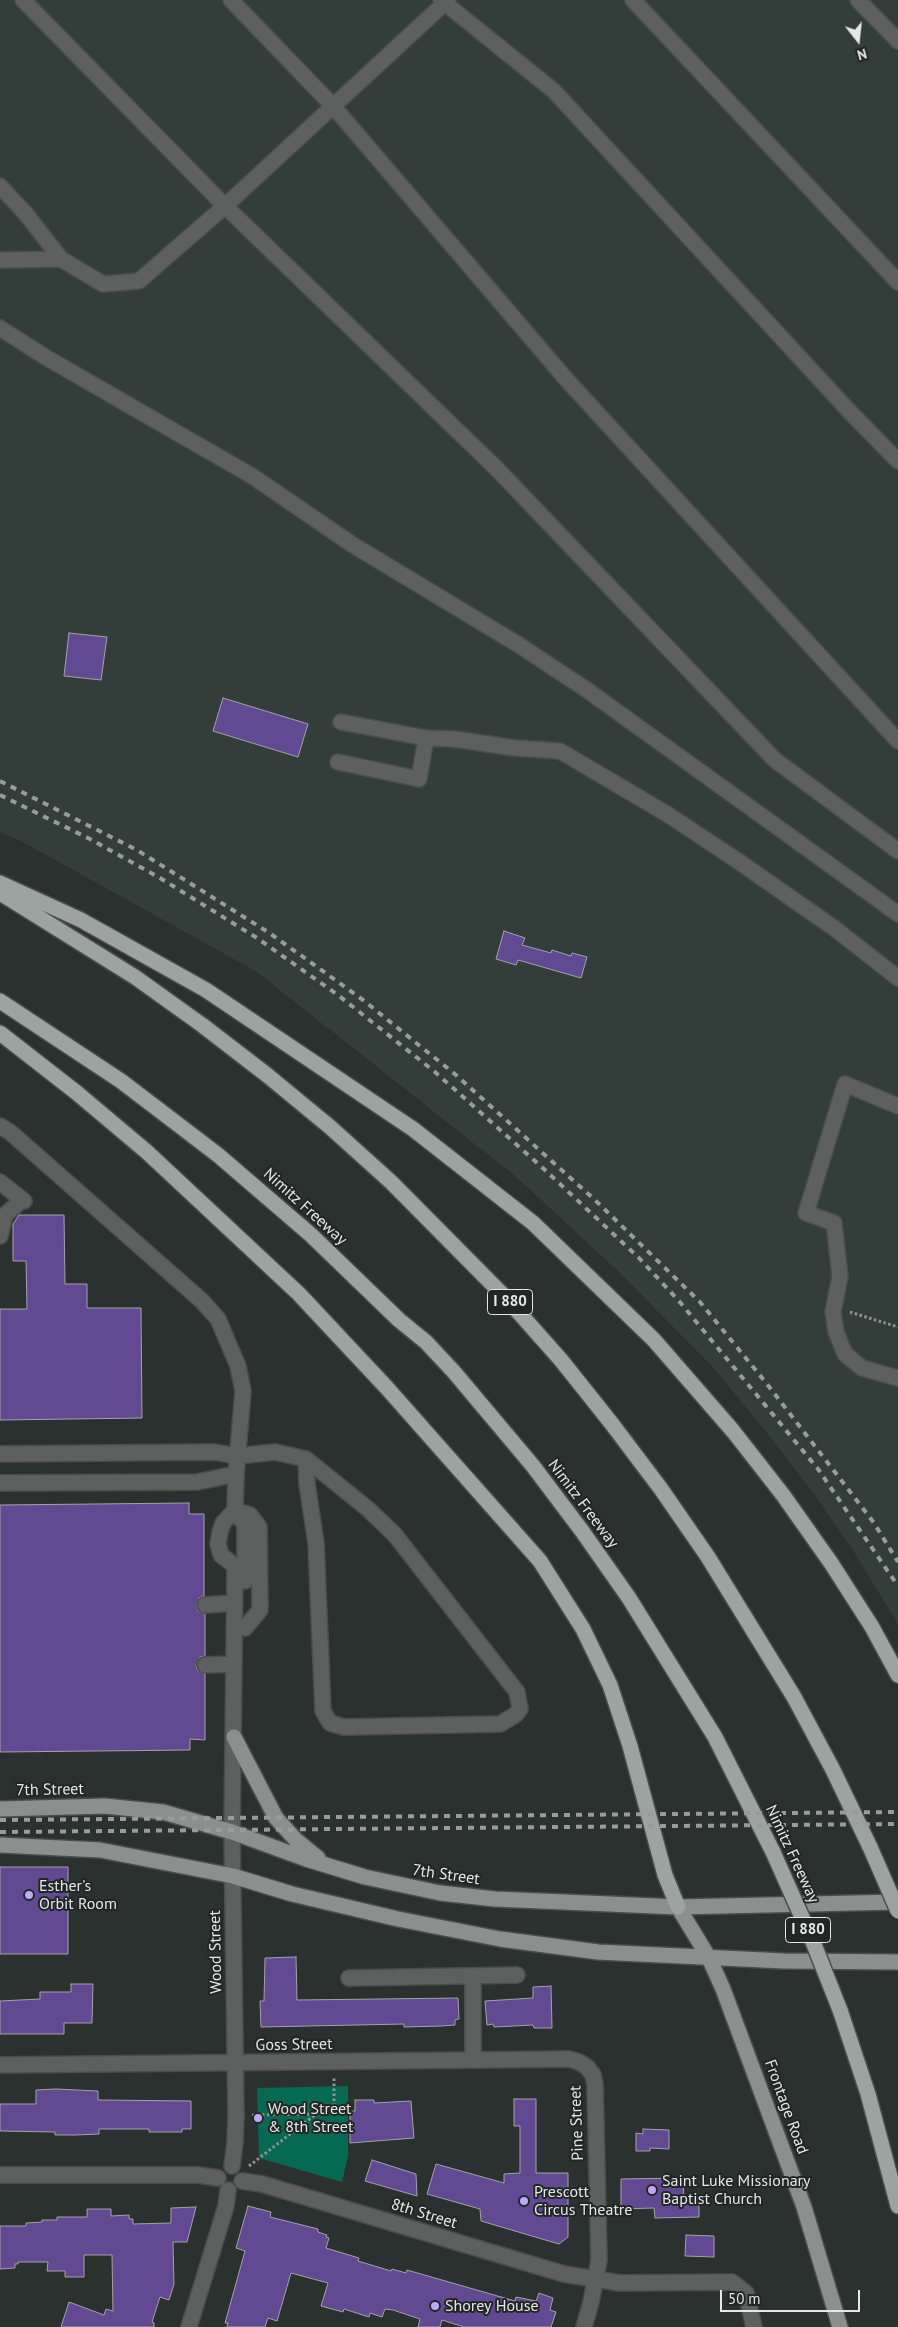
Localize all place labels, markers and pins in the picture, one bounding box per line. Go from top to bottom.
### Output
place label: Esther's Orbit Room [39,1876,117,1914]
marker: Esther's Orbit Room [23,1889,35,1901]
place label: Wood Street & 8th Street [268,2099,353,2137]
marker: Wood Street & 8th Street [252,2112,264,2124]
place label: Saint Luke Missionary Baptist Church [662,2171,810,2209]
place label: Prescott Circus Theatre [534,2182,632,2220]
marker: Saint Luke Missionary Baptist Church [646,2184,658,2196]
marker: Prescott Circus Theatre [518,2195,530,2207]
place label: Shorey House [445,2296,539,2316]
marker: Shorey House [429,2300,441,2312]

